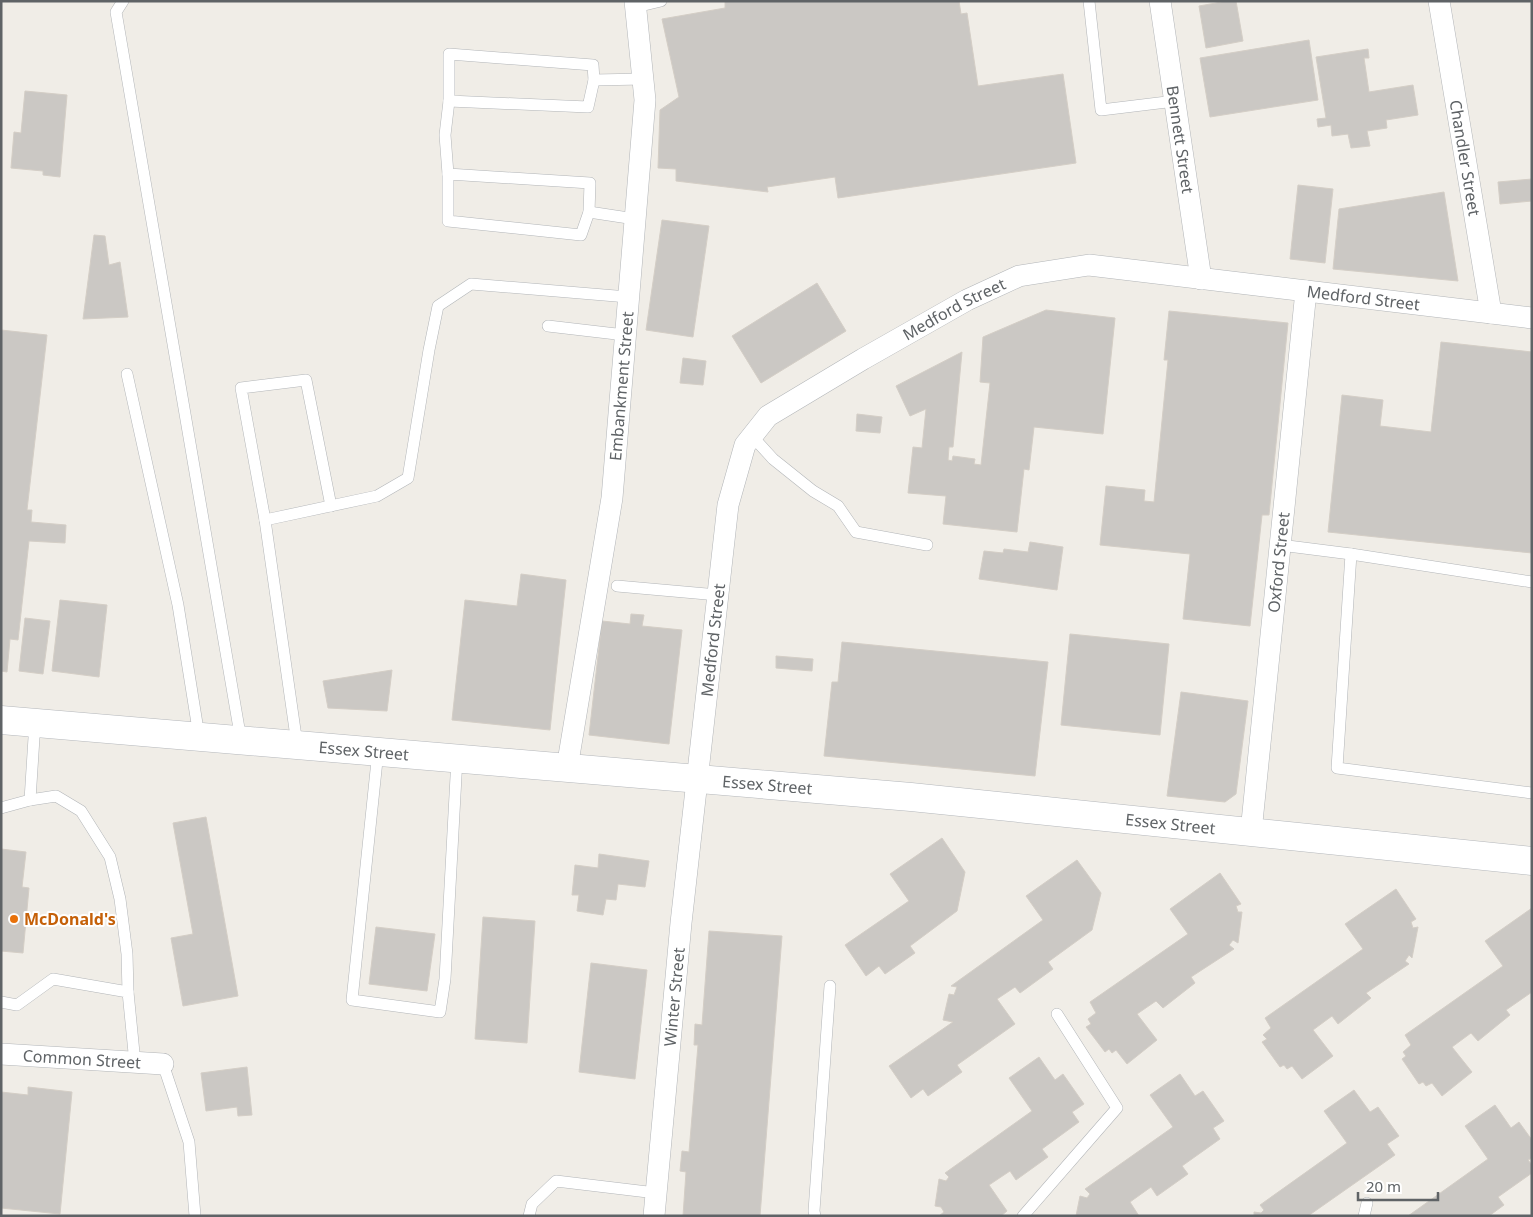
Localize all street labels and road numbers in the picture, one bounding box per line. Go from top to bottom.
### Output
street label: Bennett Street [1162,84,1199,195]
street label: Chandler Street [1445,98,1486,218]
street label: Medford Street [899,273,1009,345]
street label: Medford Street [1306,280,1421,316]
street label: Embankment Street [604,310,638,462]
street label: Oxford Street [1262,511,1294,614]
street label: Medford Street [696,582,730,698]
street label: Essex Street [318,736,410,765]
street label: Essex Street [721,770,813,800]
street label: Essex Street [1124,808,1217,839]
street label: Winter Street [659,946,690,1047]
street label: Common Street [22,1044,142,1074]

